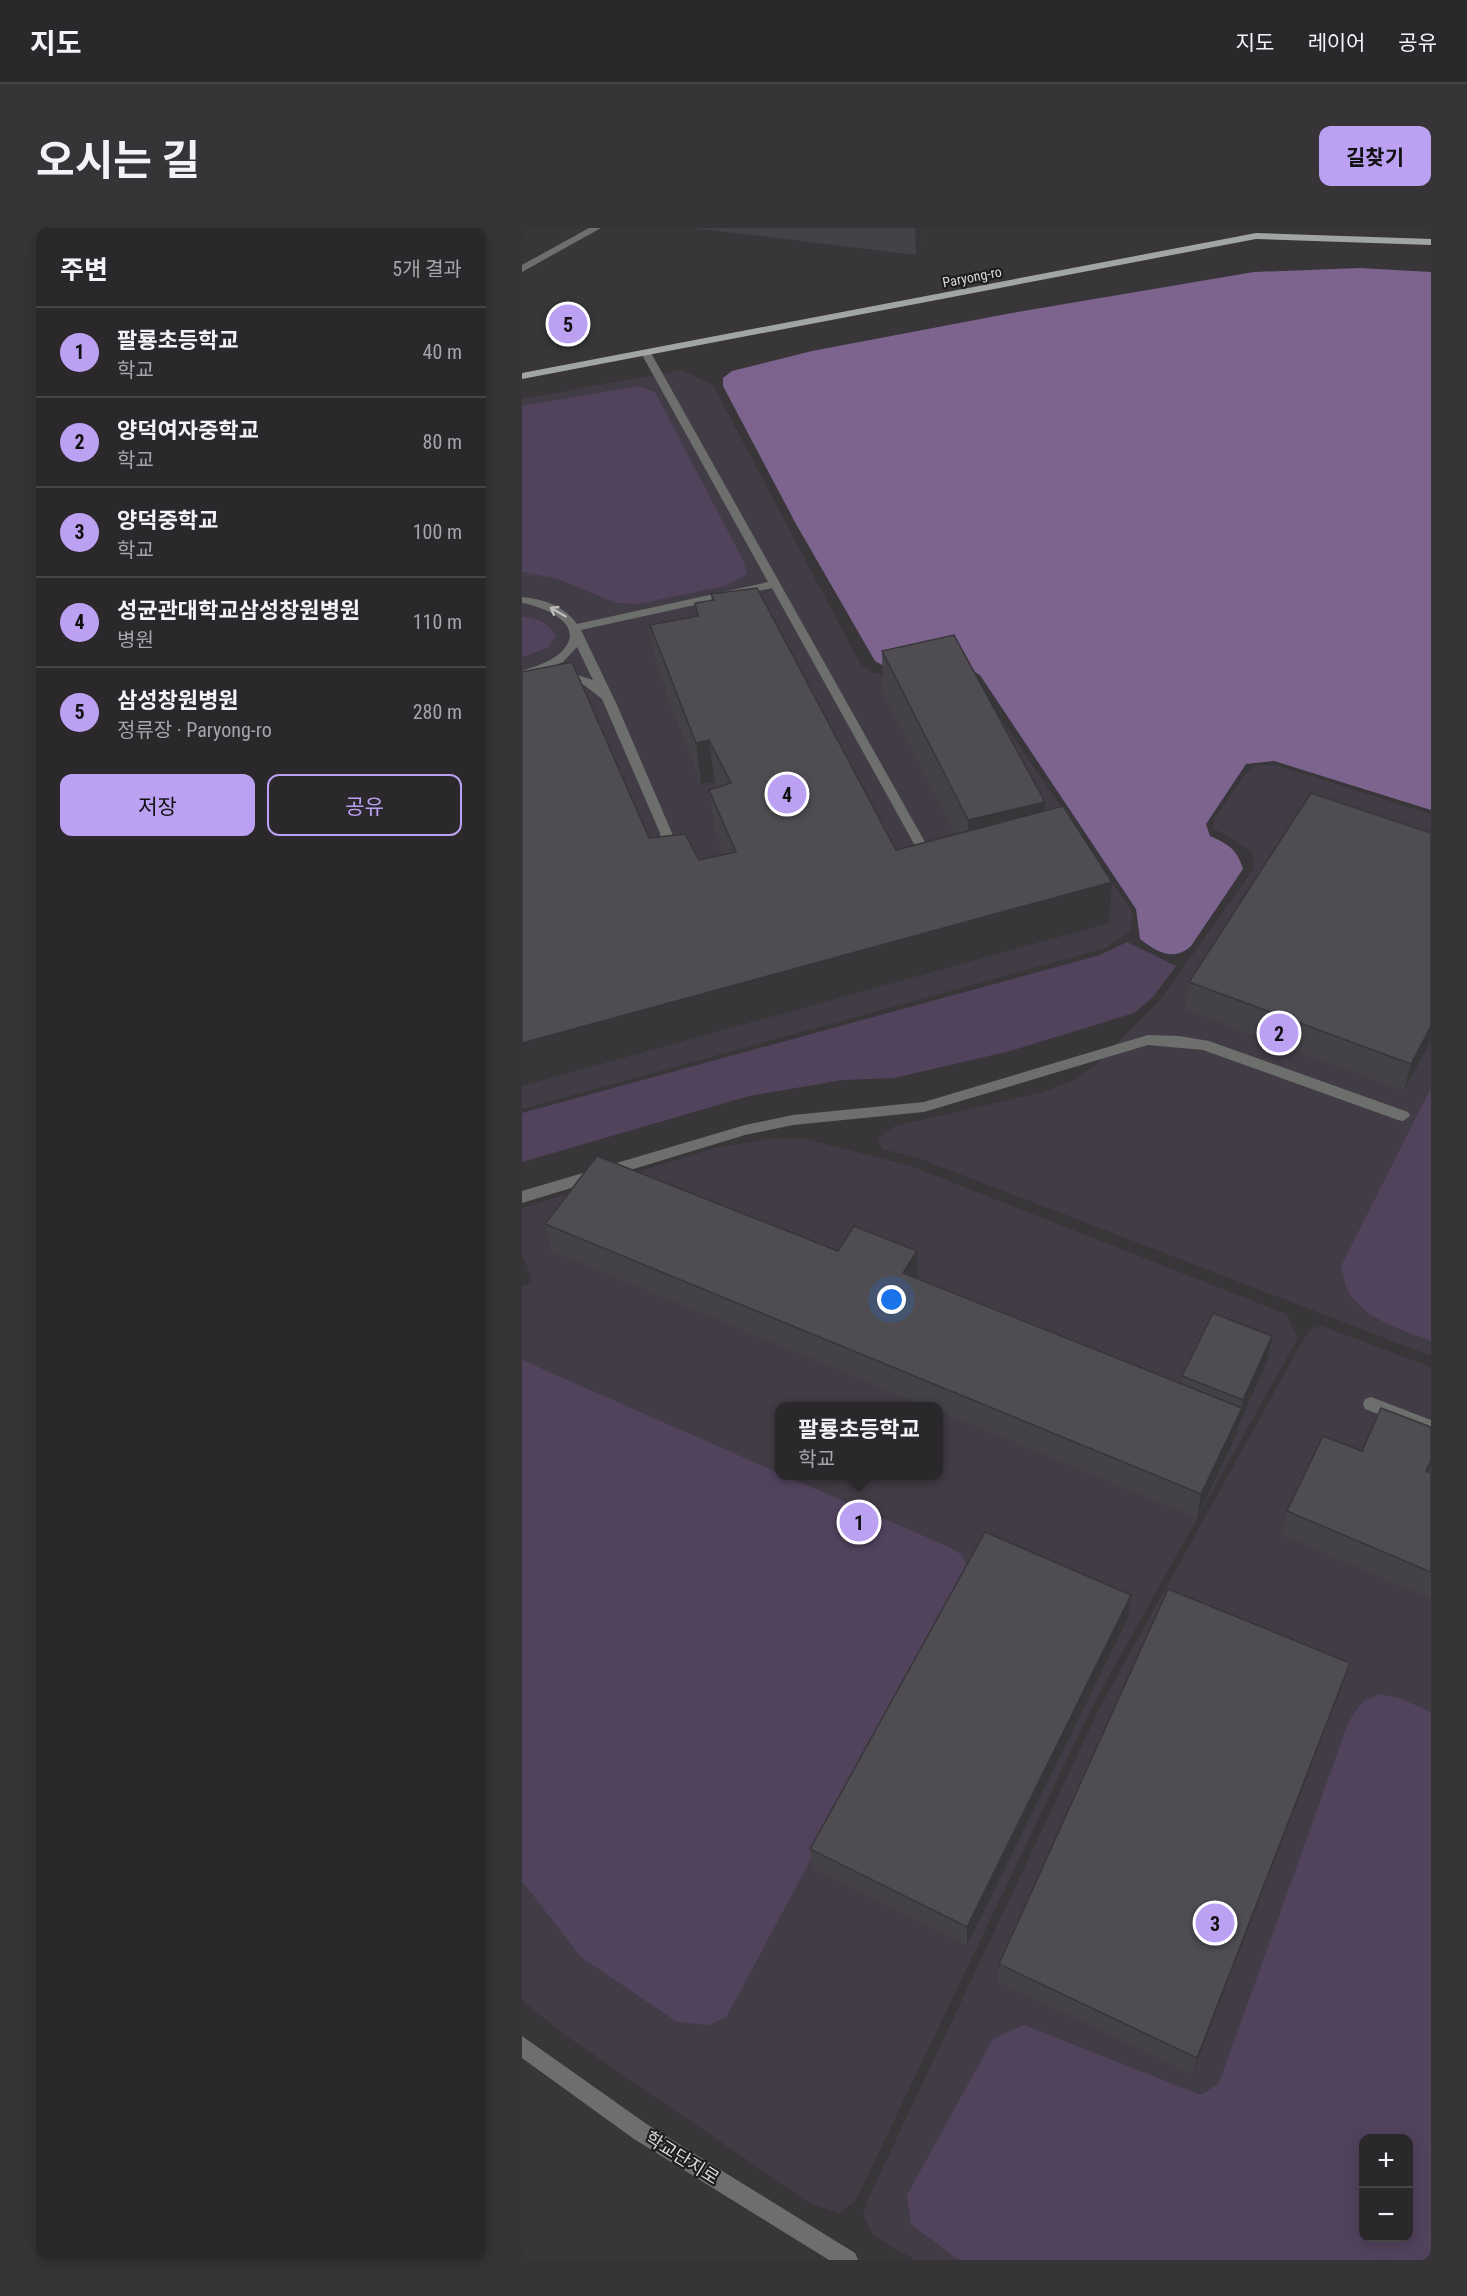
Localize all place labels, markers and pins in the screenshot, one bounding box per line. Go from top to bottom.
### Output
pin: 5 [548,302,588,346]
pin: 4 [768,772,806,816]
pin: 2 [1260,1010,1299,1056]
pin: 1 [840,1500,878,1544]
pin: 3 [1196,1900,1234,1946]

